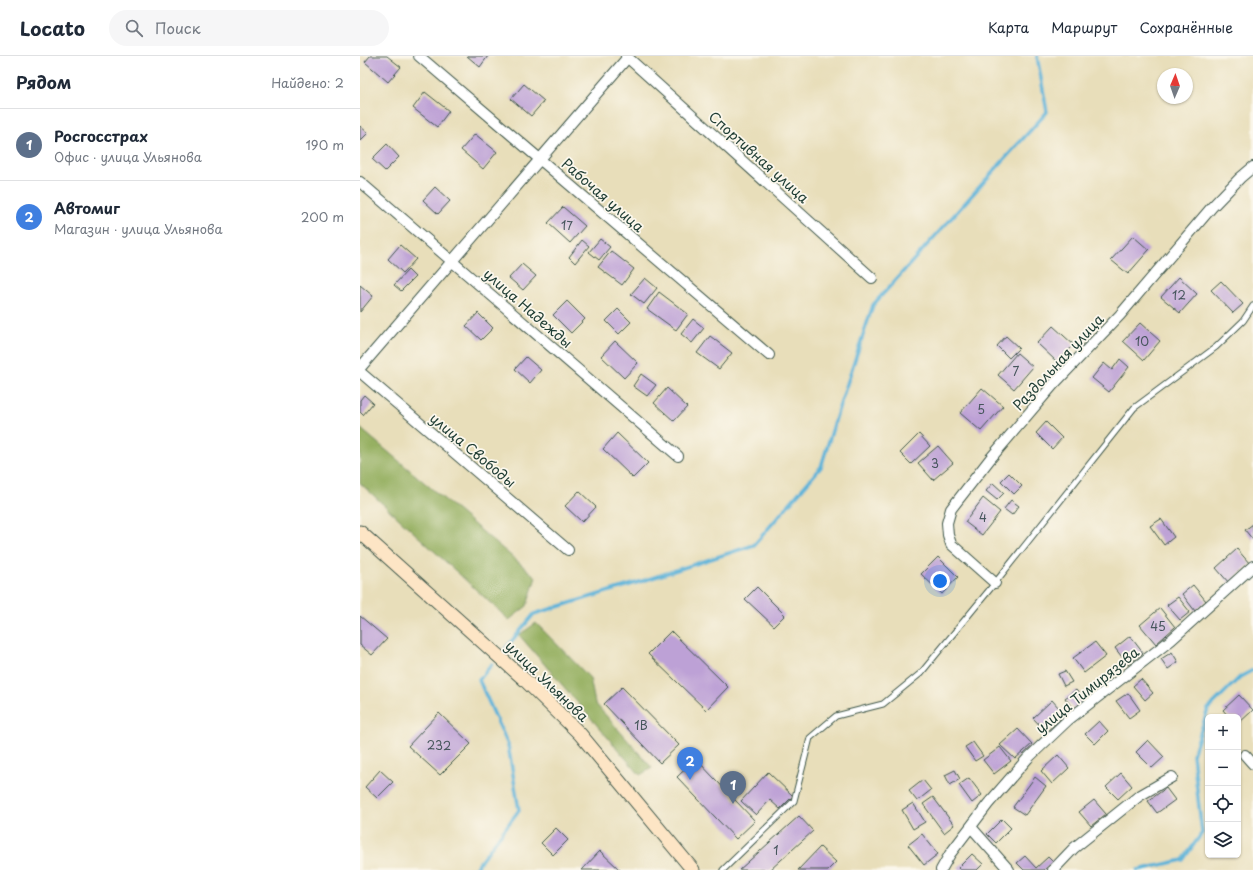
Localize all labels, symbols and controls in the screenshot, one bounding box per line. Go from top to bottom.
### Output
search box [109,10,389,46]
text: Locato [20,14,85,42]
text: Поиск [155,16,201,39]
icon: search [123,17,145,39]
text: Карта [988,17,1029,38]
text: Маршрут [1051,17,1117,38]
text: Сохранённые [1139,17,1233,38]
north arrow [1157,68,1193,104]
text: Рядом [16,69,71,95]
text: Найдено: 2 [271,73,344,92]
street label: Спортивная улица [704,106,814,208]
text: Росгосстрах [54,124,148,147]
text: 1 [26,135,32,154]
text: 190 m [305,135,344,154]
text: Офис · улица Ульянова [54,147,202,166]
street label: Рабочая улица [557,153,649,237]
text: Автомиг [54,196,120,219]
text: 2 [24,207,34,226]
text: 200 m [301,207,344,226]
house number: 17 [561,216,573,234]
text: Магазин · улица Ульянова [54,219,223,238]
street label: улица Надежды [479,263,577,353]
house number: 12 [1172,286,1186,304]
street label: Раздольная улица [1008,309,1108,415]
house number: 10 [1135,332,1149,350]
house number: 7 [1013,362,1020,380]
house number: 5 [977,400,985,418]
street label: улица Свободы [425,408,521,492]
house number: 3 [931,454,939,472]
house number: 4 [979,508,987,526]
your location [930,571,950,591]
house number: 45 [1150,617,1166,635]
street label: улица Ульянова [500,636,594,727]
street label: улица Тимирязева [1031,641,1144,738]
map controls [1205,714,1241,858]
button: + [1205,714,1241,750]
house number: 1В [634,716,648,734]
house number: 232 [427,736,451,754]
pin: 2 [677,747,703,780]
button: − [1205,750,1241,786]
pin: 1 [720,771,746,804]
button: locate [1205,786,1241,822]
button: layers [1205,822,1241,858]
house number: 1 [773,841,779,859]

